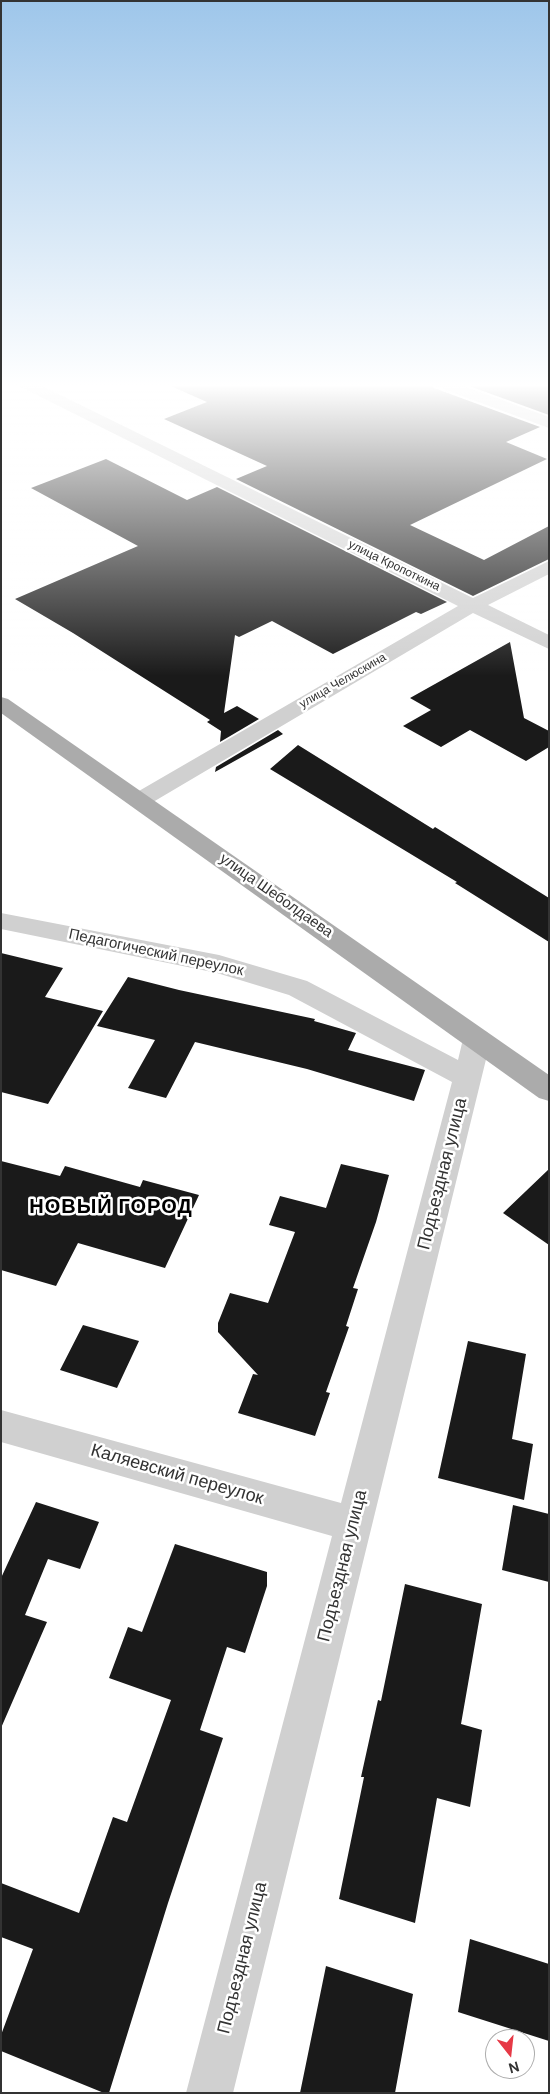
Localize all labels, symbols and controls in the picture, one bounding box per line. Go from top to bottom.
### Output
street label: улица Кропоткина [346,538,442,594]
street label: улица Челюскина [297,650,389,712]
street label: улица Шеболдаева [216,850,336,942]
street label: Педагогический переулок [67,926,245,980]
street label: Подъездная улица [414,1096,472,1252]
district label: НОВЫЙ ГОРОД [28,1196,194,1220]
street label: Каляевский переулок [88,1440,266,1510]
street label: Подъездная улица [314,1488,372,1644]
street label: Подъездная улица [214,1880,272,2036]
north arrow [485,2029,535,2079]
text: N [506,2057,521,2078]

